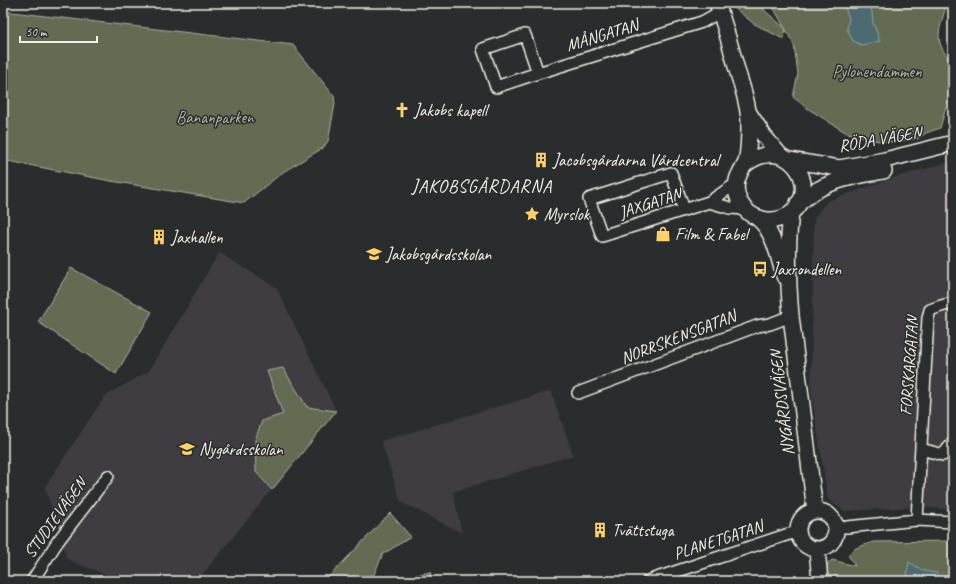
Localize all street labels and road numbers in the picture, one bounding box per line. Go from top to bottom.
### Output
street label: MÅNGATAN [564,13,643,56]
street label: RÖDA VÄGEN [837,121,925,157]
street label: JAXGATAN [615,182,686,223]
street label: NORRSKENSGATAN [618,304,741,369]
street label: FORSKARGATAN [895,313,923,416]
street label: NYGÅRDSVÄGEN [765,347,799,457]
street label: STUDIEVÄGEN [19,472,92,562]
street label: PLANETGATAN [671,515,768,564]

